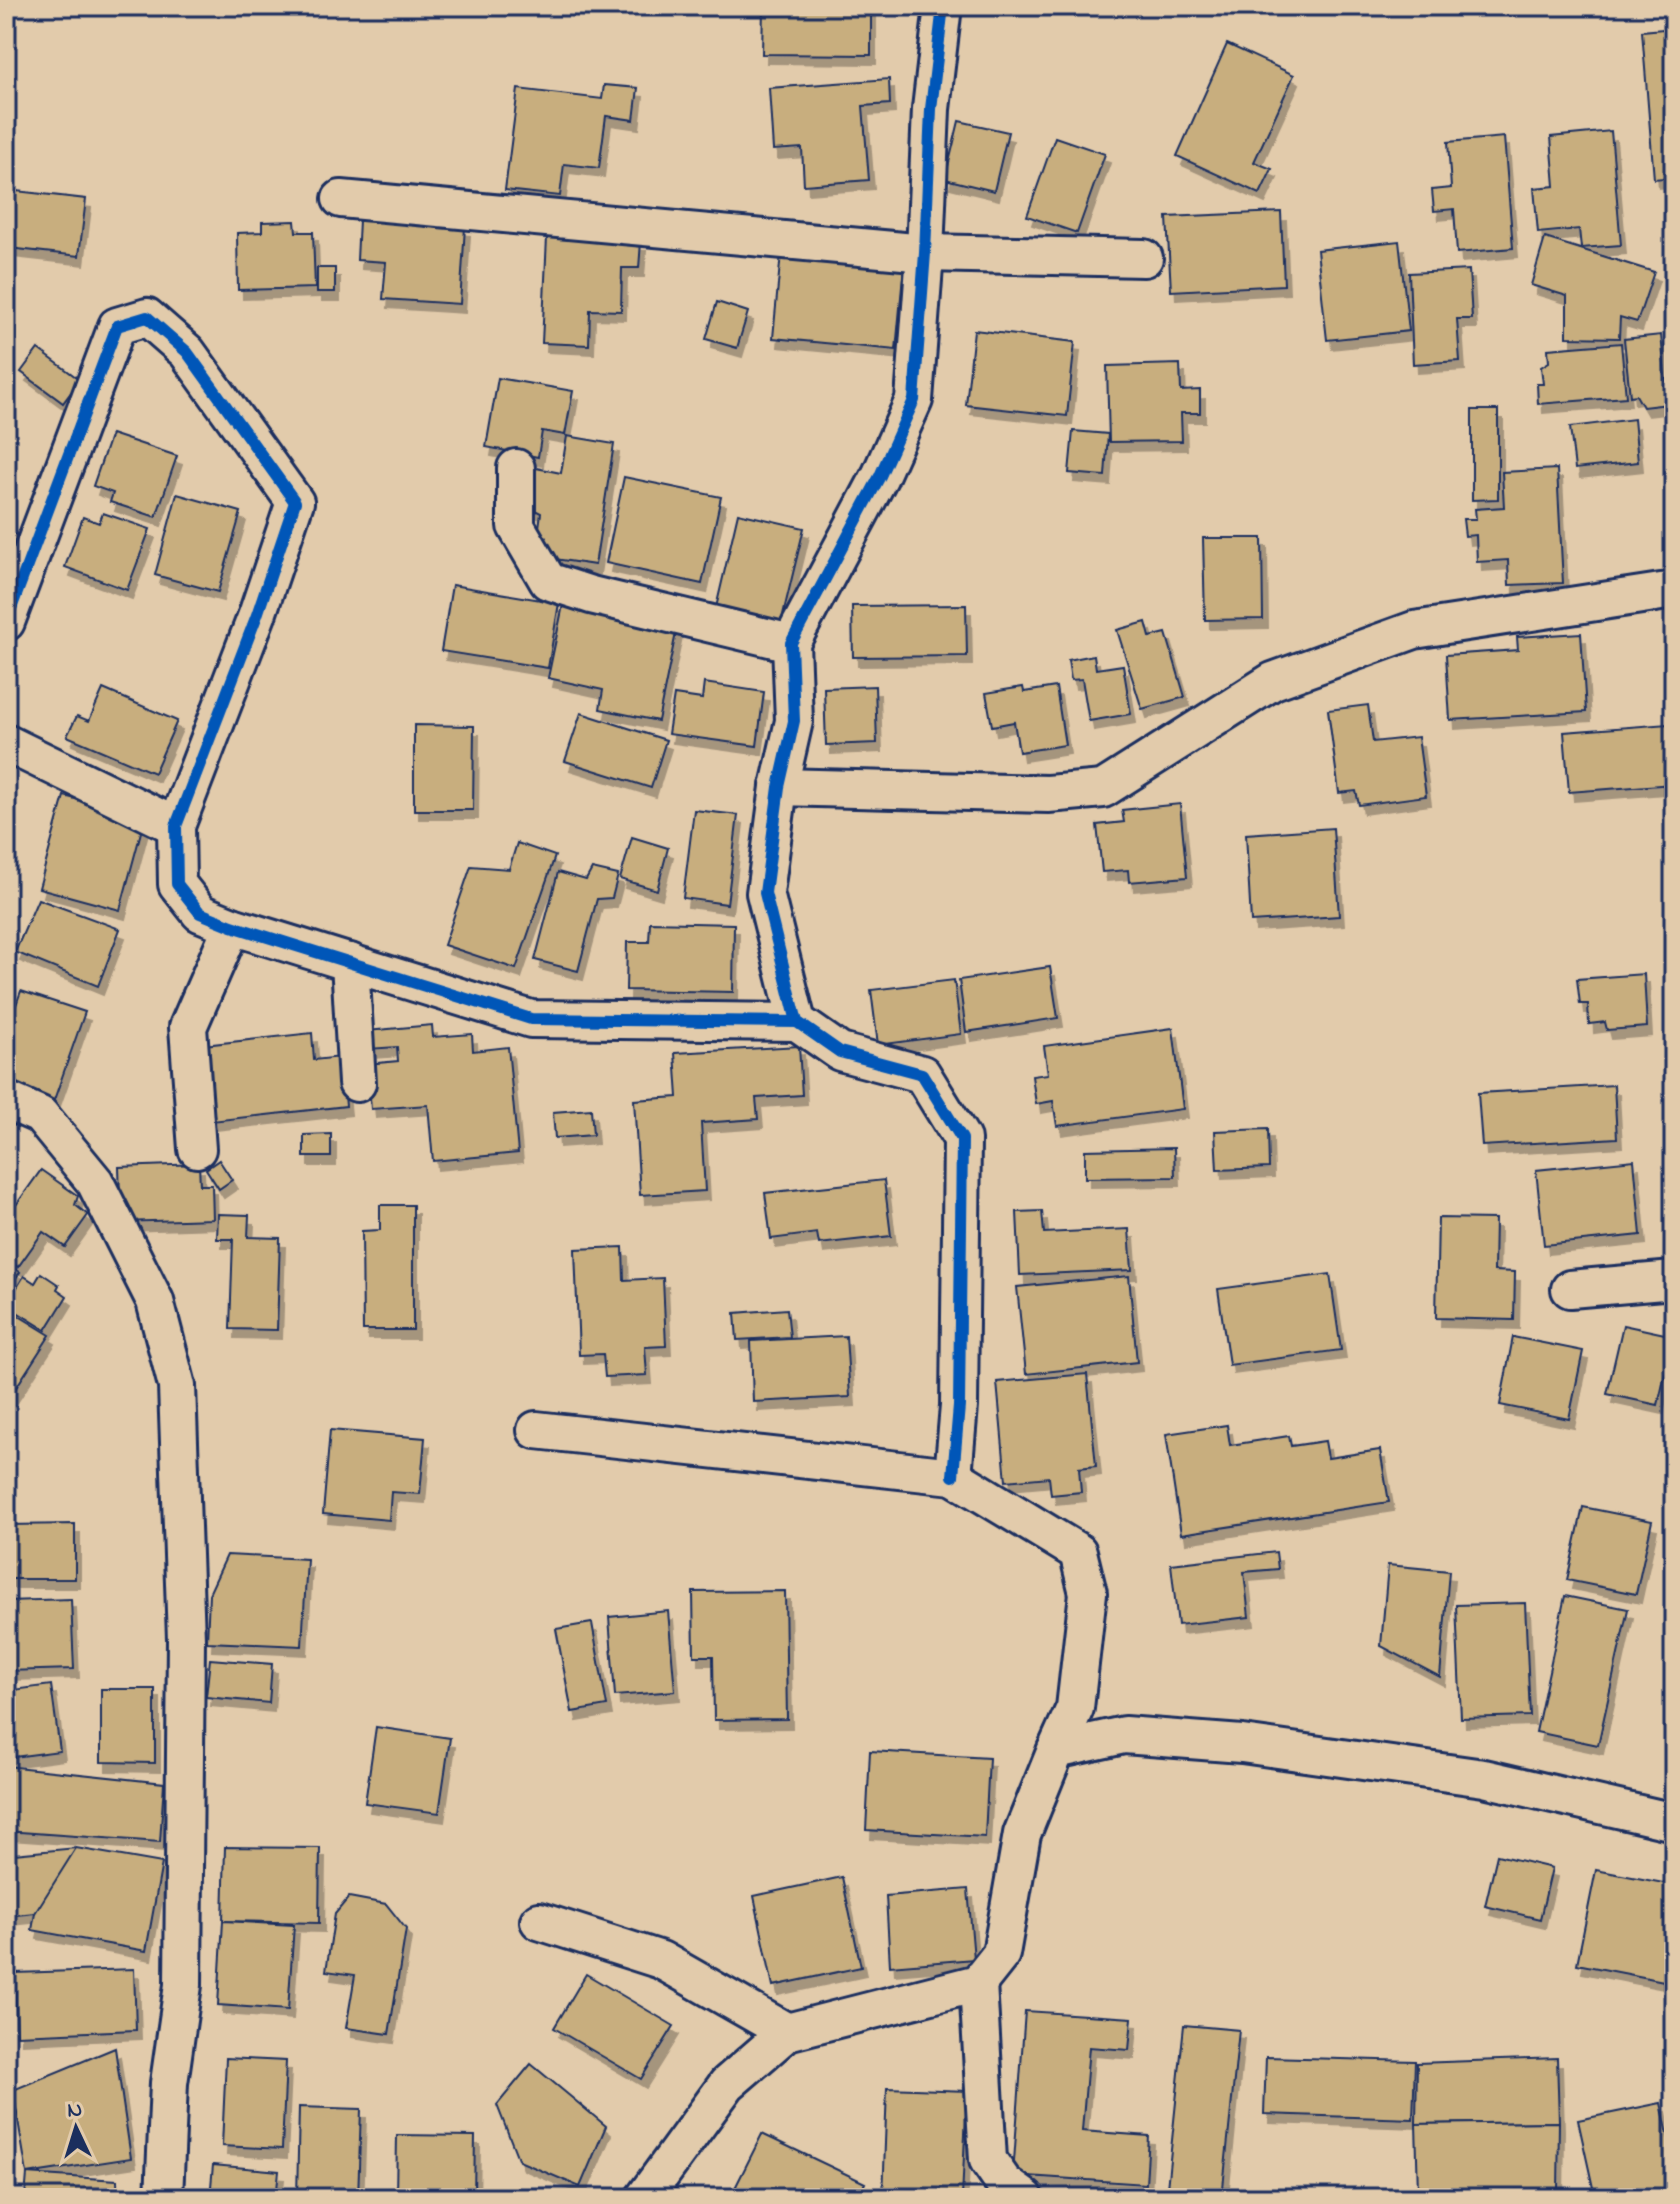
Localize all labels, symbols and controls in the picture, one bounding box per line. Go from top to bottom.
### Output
north arrow [36,2088,116,2168]
text: N [66,2095,83,2128]

